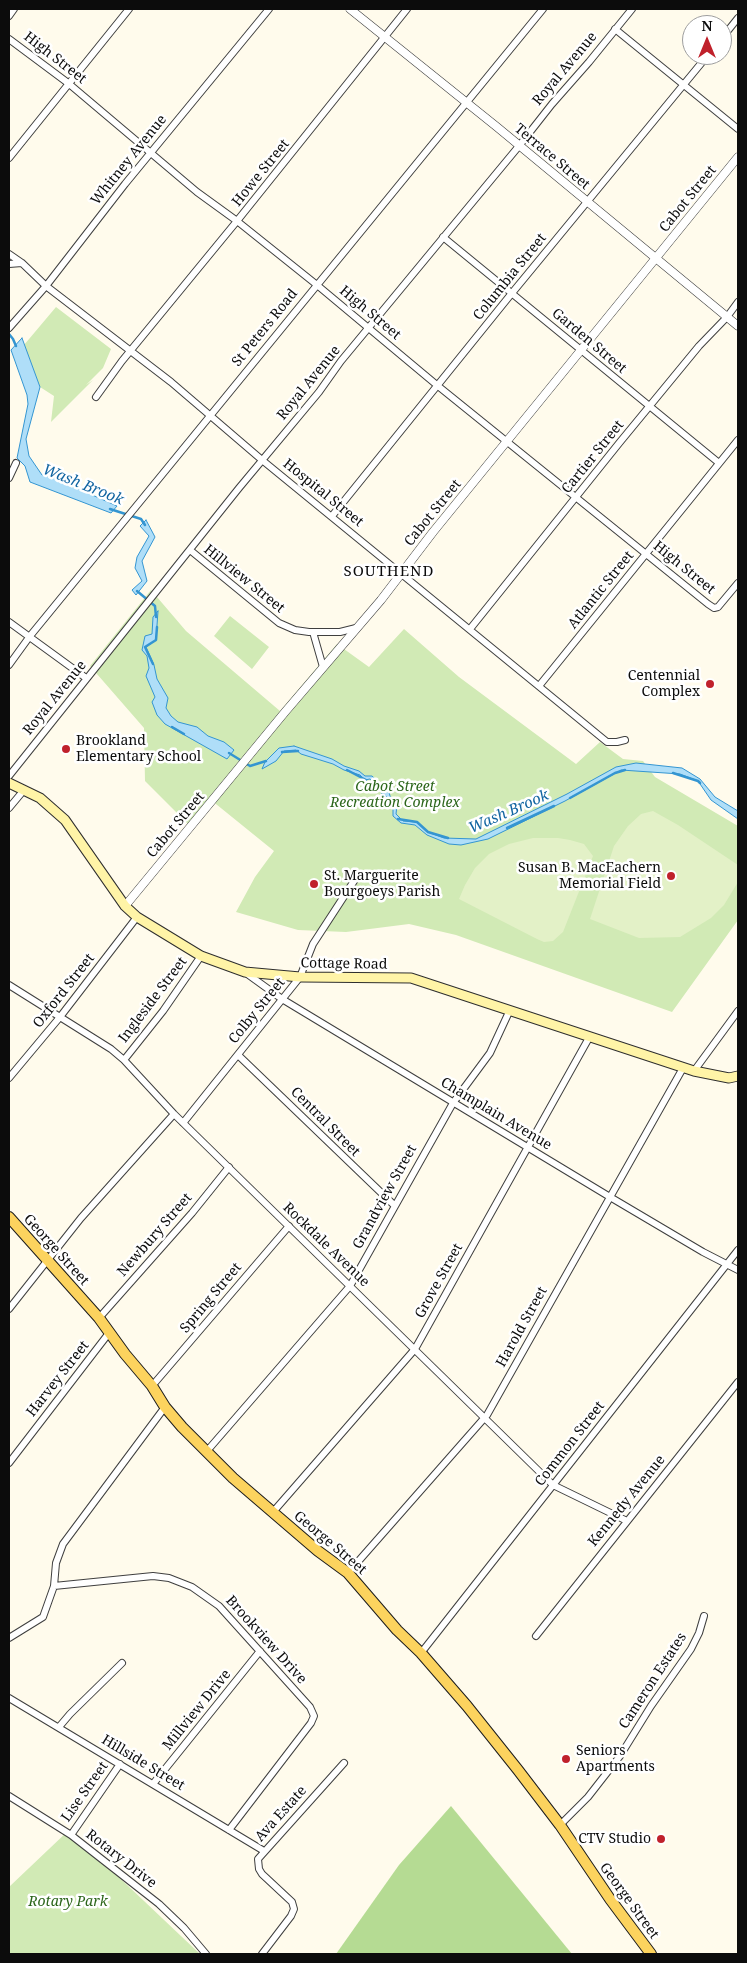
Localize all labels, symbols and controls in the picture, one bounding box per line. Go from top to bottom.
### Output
north arrow [682,15,732,65]
text: N [701,16,713,35]
street label: High Street [20,28,90,88]
street label: Royal Avenue [529,29,601,109]
street label: Whitney Avenue [88,112,170,208]
street label: Terrace Street [511,121,593,193]
street label: Howe Street [229,136,293,210]
street label: Cabot Street [656,162,720,236]
street label: Columbia Street [470,230,550,324]
street label: High Street [336,283,404,343]
street label: St Peters Road [229,286,301,370]
street label: Garden Street [548,305,630,377]
street label: Royal Avenue [274,342,344,424]
street label: Cartier Street [558,417,628,497]
street label: Hospital Street [279,456,367,530]
water label: Wash Brook [40,461,126,509]
street label: Cabot Street [401,476,465,550]
street label: High Street [650,538,718,598]
street label: Hillview Street [200,541,288,617]
street label: Atlantic Street [565,548,637,632]
district label: SOUTHEND [343,563,435,581]
street label: Royal Avenue [20,657,90,739]
place label: Centennial Complex [628,668,700,700]
marker: Centennial Complex [704,678,716,690]
place label: Brookland Elementary School [76,733,201,766]
marker: Brookland Elementary School [60,743,72,755]
park label: Cabot Street Recreation Complex [330,779,460,812]
water label: Wash Brook [466,786,552,838]
street label: Cabot Street [144,789,208,861]
place label: Susan B. MacEachern Memorial Field [518,860,661,892]
place label: St. Marguerite Bourgoeys Parish [324,868,440,900]
marker: Susan B. MacEachern Memorial Field [665,870,677,882]
marker: St. Marguerite Bourgoeys Parish [308,878,320,890]
street label: Oxford Street [30,951,98,1031]
street label: Ingleside Street [115,954,191,1046]
street label: Cottage Road [300,955,388,973]
street label: Colby Street [225,975,289,1047]
street label: Champlain Avenue [437,1074,555,1154]
street label: Central Street [287,1084,363,1160]
street label: Grandview Street [349,1142,421,1252]
street label: Newbury Street [114,1190,196,1280]
street label: Rockdale Avenue [279,1199,373,1291]
street label: George Street [20,1211,92,1289]
street label: Grove Street [412,1241,466,1321]
street label: Spring Street [177,1259,245,1337]
street label: Harold Street [493,1284,551,1370]
street label: Harvey Street [23,1338,93,1420]
street label: Common Street [532,1398,608,1490]
street label: Kennedy Avenue [585,1452,669,1550]
street label: George Street [290,1508,370,1578]
street label: Brookview Drive [222,1592,310,1688]
street label: Cameron Estates [616,1630,690,1732]
street label: Millview Drive [159,1666,235,1754]
street label: Hillside Street [98,1732,188,1794]
place label: Seniors Apartments [576,1743,655,1775]
marker: Seniors Apartments [560,1753,572,1765]
street label: Lise Street [58,1759,112,1825]
street label: Ava Estate [252,1783,310,1845]
street label: Rotary Drive [82,1826,160,1892]
place label: CTV Studio [578,1831,651,1847]
marker: CTV Studio [655,1833,667,1845]
street label: George Street [596,1860,662,1942]
park label: Rotary Park [28,1894,108,1910]

